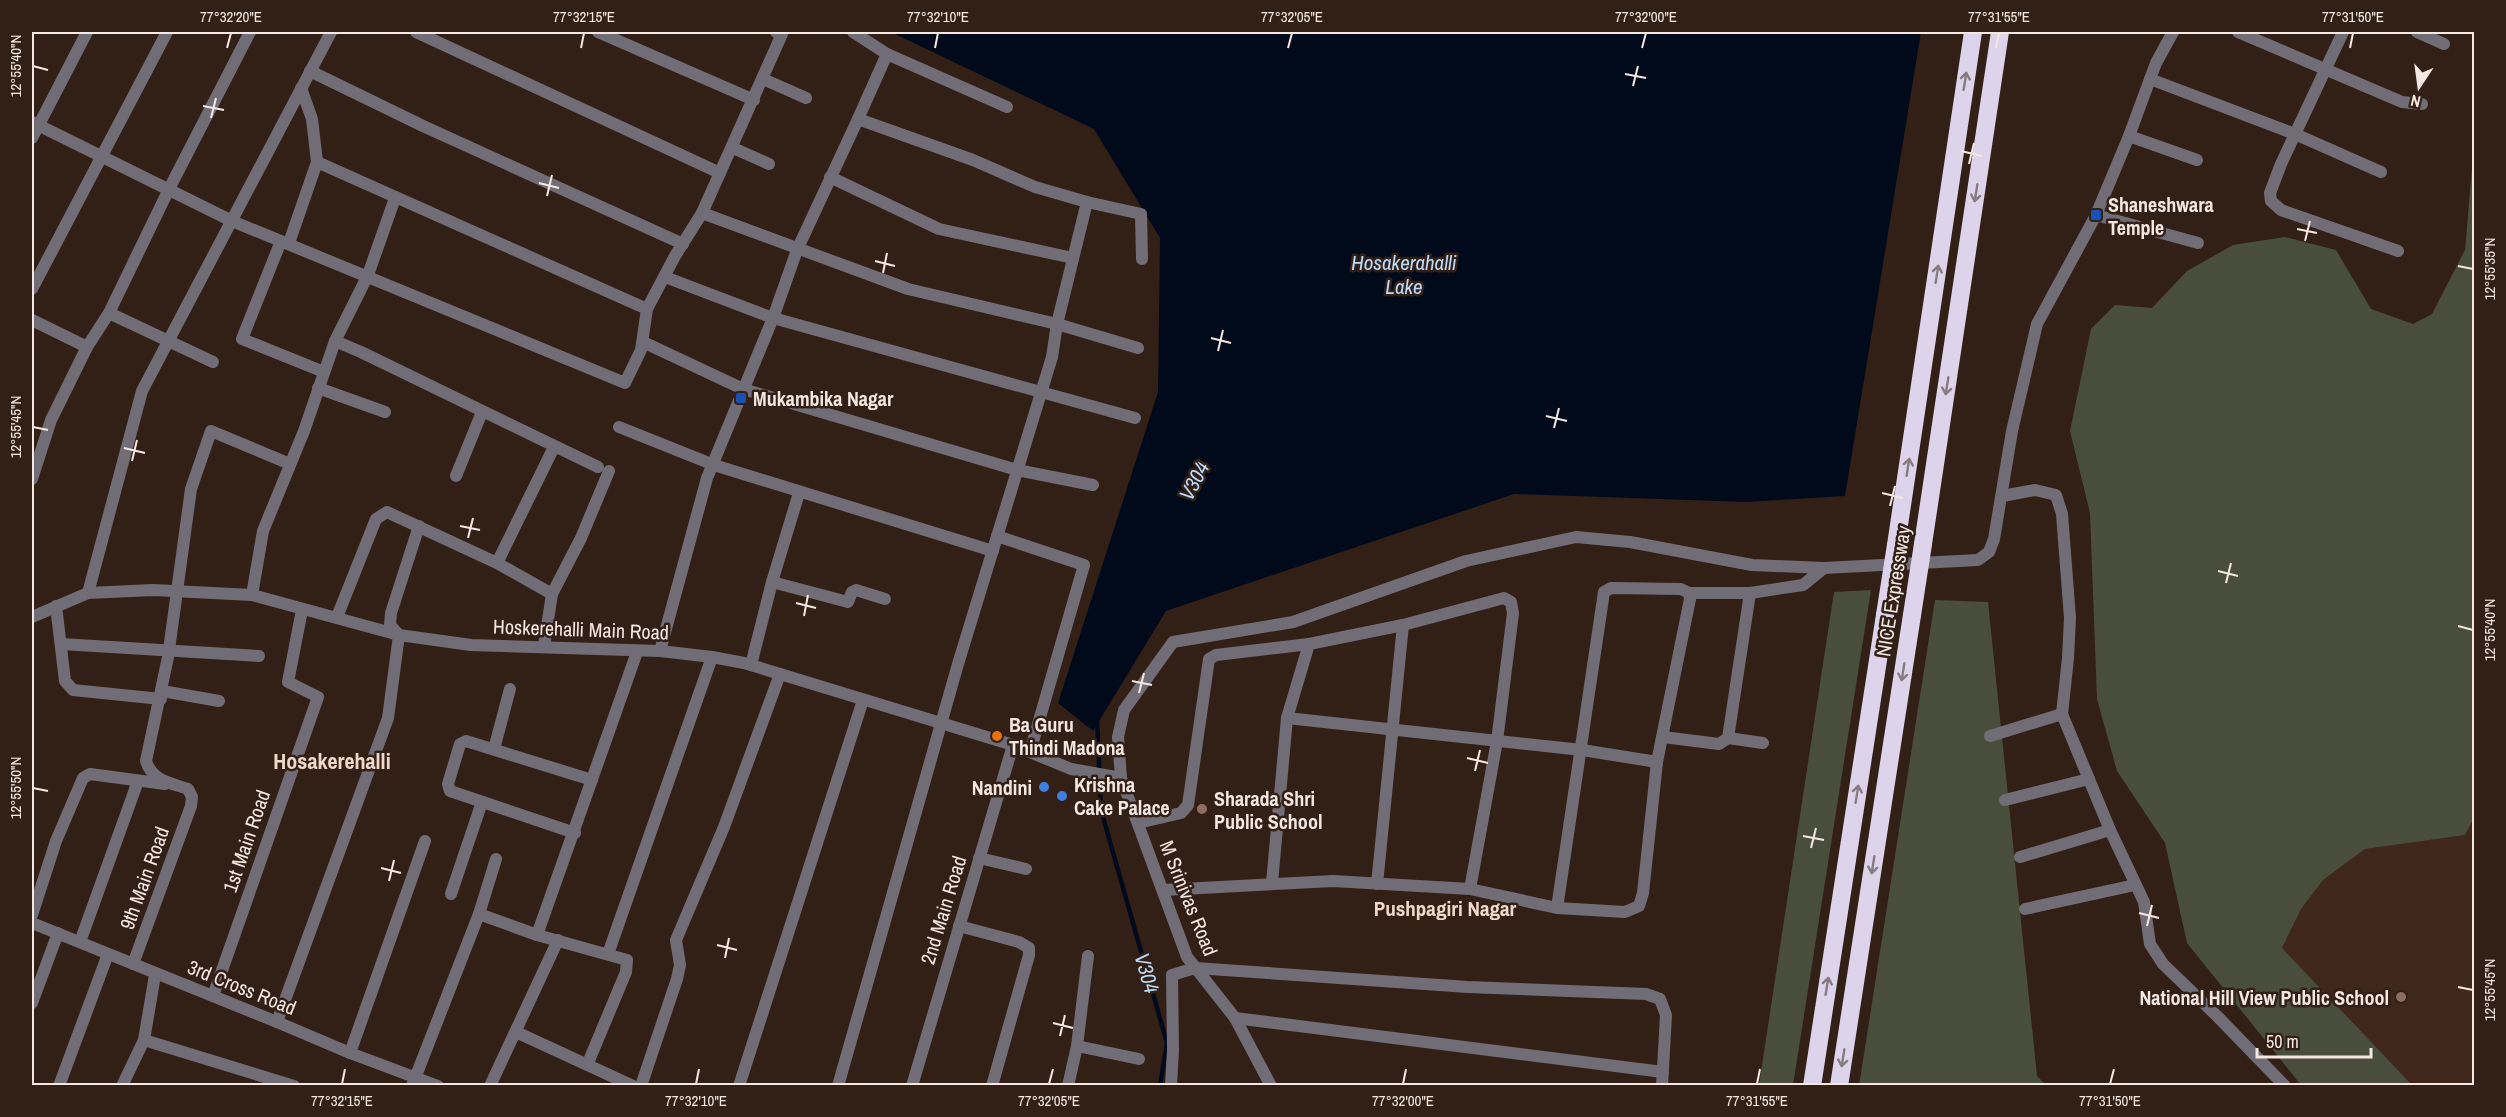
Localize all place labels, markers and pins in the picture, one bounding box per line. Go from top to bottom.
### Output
place label: Shaneshwara Temple [2108,191,2214,241]
marker: Shaneshwara Temple [2089,208,2103,222]
place label: Mukambika Nagar [753,385,894,412]
marker: Mukambika Nagar [734,391,748,405]
place label: Ba Guru Thindi Madona [1009,711,1125,761]
marker: Ba Guru Thindi Madona [990,729,1004,743]
place label: Krishna Cake Palace [1074,771,1170,821]
place label: Nandini [972,774,1032,801]
marker: Nandini [1037,780,1051,794]
place label: Sharada Shri Public School [1214,785,1322,835]
marker: Krishna Cake Palace [1055,789,1069,803]
marker: Sharada Shri Public School [1195,802,1209,816]
place label: National Hill View Public School [2140,984,2389,1011]
marker: National Hill View Public School [2394,990,2408,1004]

